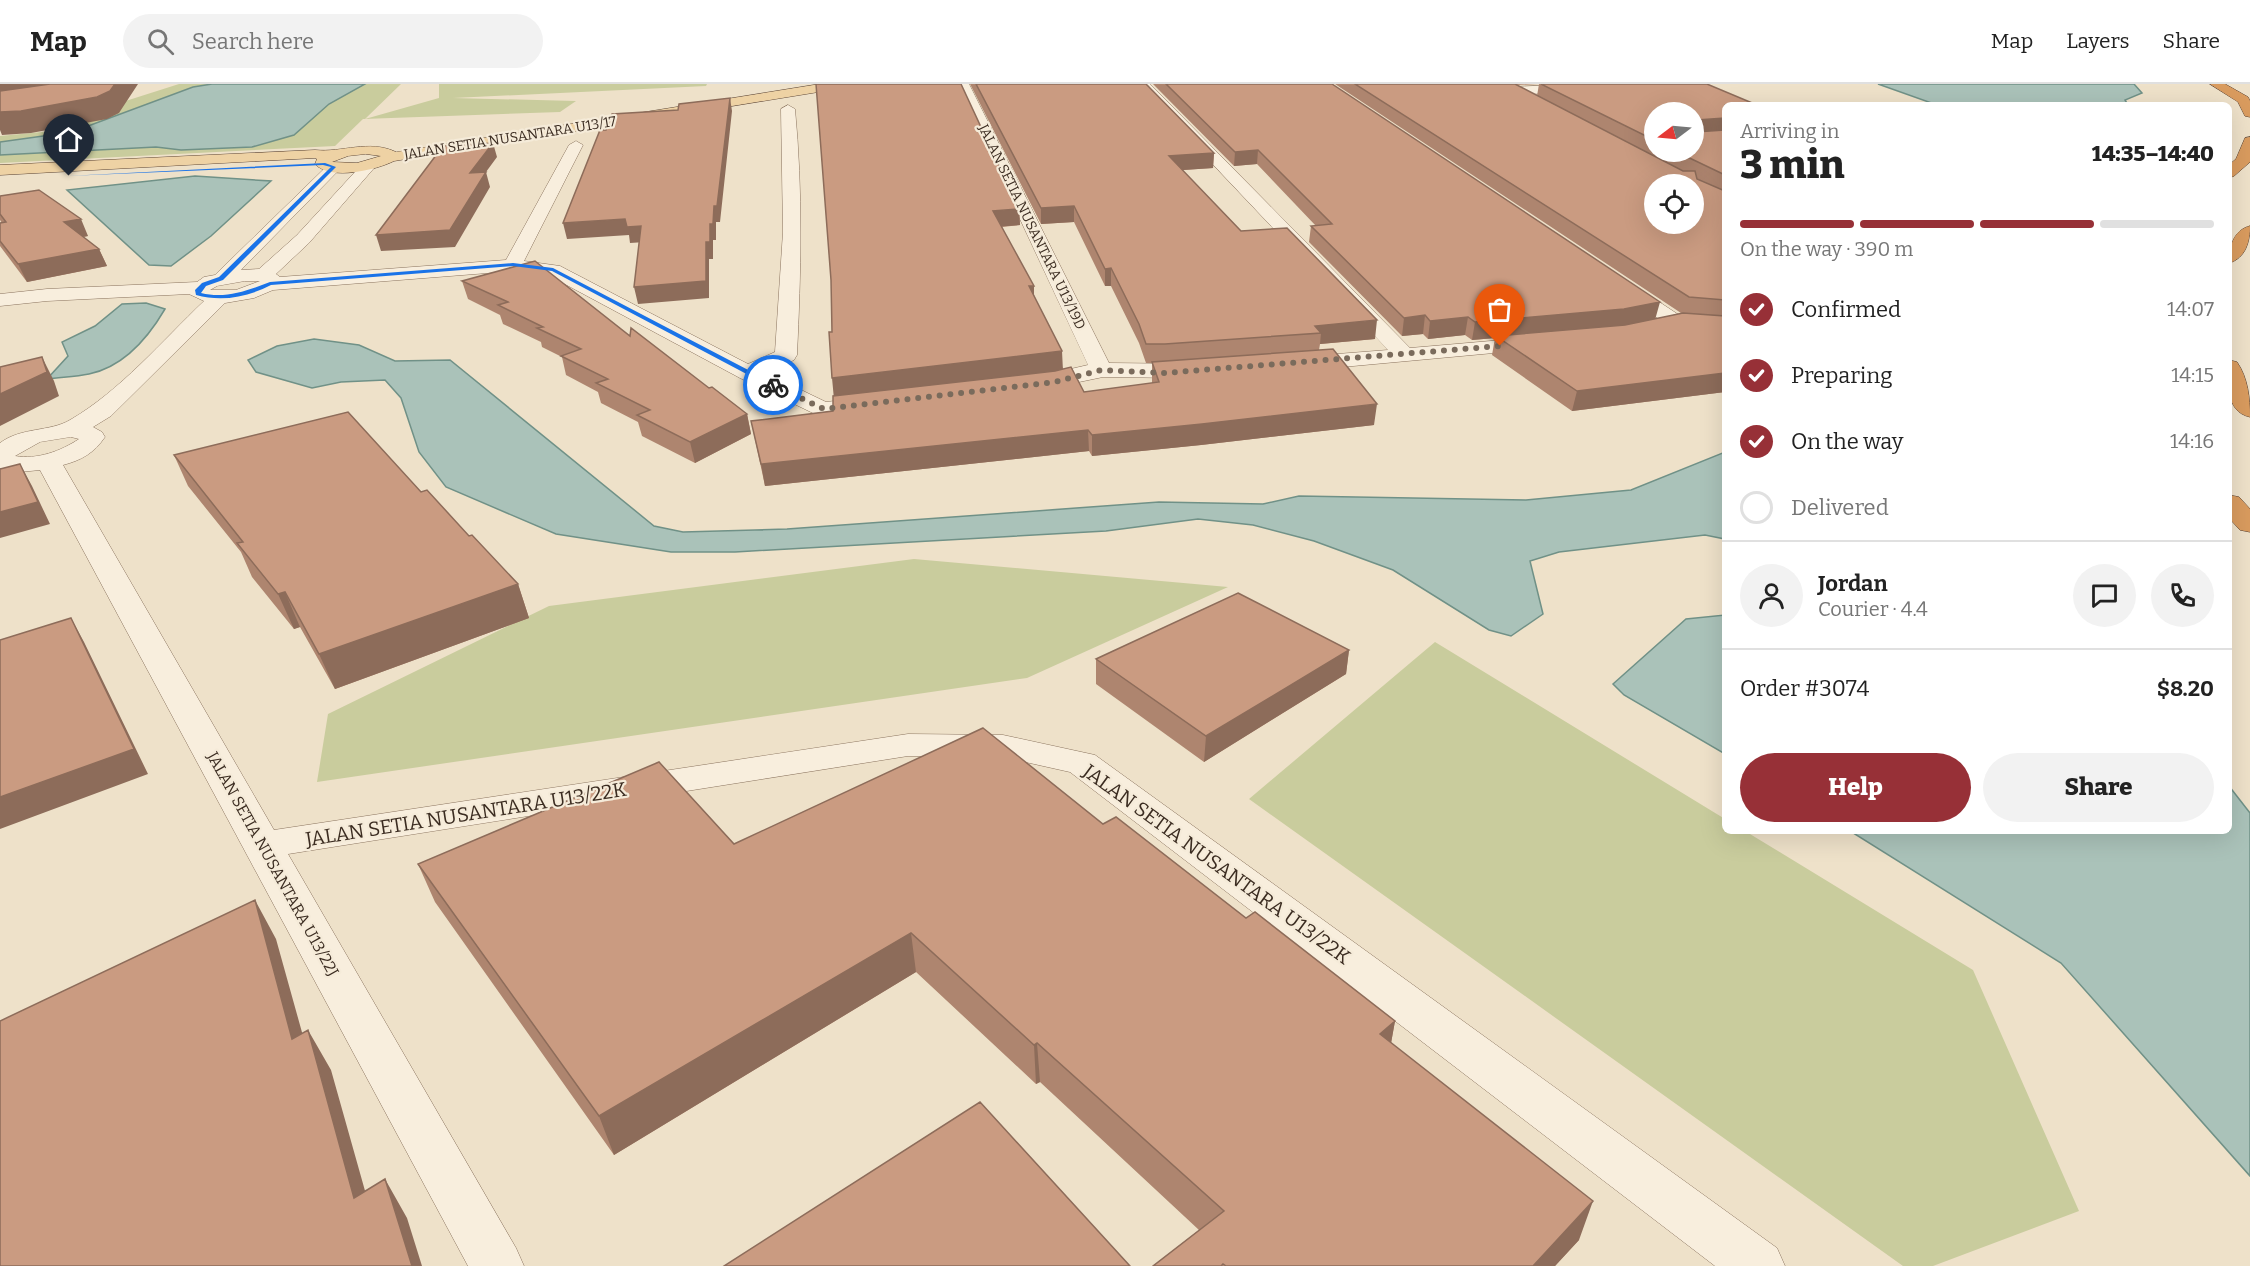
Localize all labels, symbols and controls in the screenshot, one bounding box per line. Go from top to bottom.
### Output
search box [123,14,543,68]
text: Map [30,25,87,58]
icon: search [144,25,177,58]
text: Search here [192,28,314,55]
text: Map [1991,28,2033,54]
text: Layers [2066,28,2130,54]
text: Share [2163,28,2220,54]
north arrow [1644,102,1704,162]
map controls [1644,102,1704,234]
street label: JALAN SETIA NUSANTARA U13/17 [402,113,617,163]
pin [43,114,94,176]
text: Arriving in [1740,119,1839,143]
street label: JALAN SETIA NUSANTARA U13/19D [974,121,1089,332]
icon: home [52,123,85,156]
text: 14:35–14:40 [2092,140,2214,167]
text: 3 min [1740,142,1845,188]
button: locate [1644,174,1704,234]
text: On the way · 390 m [1740,237,1913,261]
pin [1474,284,1525,346]
icon: bag [1483,293,1516,326]
icon: check [1740,293,1773,326]
text: Confirmed [1791,296,1901,323]
text: 14:07 [2167,297,2214,321]
courier [743,355,803,415]
icon: check [1740,359,1773,392]
text: Preparing [1791,362,1893,389]
text: 14:15 [2171,363,2214,387]
icon: bike [757,369,790,402]
icon: check [1740,425,1773,458]
text: On the way [1791,428,1903,455]
text: 14:16 [2170,429,2214,453]
text: Delivered [1791,494,1889,521]
button: person [1740,564,1803,627]
button: chat [2073,564,2136,627]
button: phone [2151,564,2214,627]
text: Jordan [1818,570,1888,597]
text: Courier · 4.4 [1818,597,1928,621]
text: Order #3074 [1740,675,1869,702]
text: $8.20 [2157,675,2214,702]
street label: JALAN SETIA NUSANTARA U13/22J [203,748,343,980]
button: Help [1740,753,1971,822]
button: Share [1983,753,2214,822]
street label: JALAN SETIA NUSANTARA U13/22K [1078,758,1355,969]
street label: JALAN SETIA NUSANTARA U13/22K [303,777,628,851]

